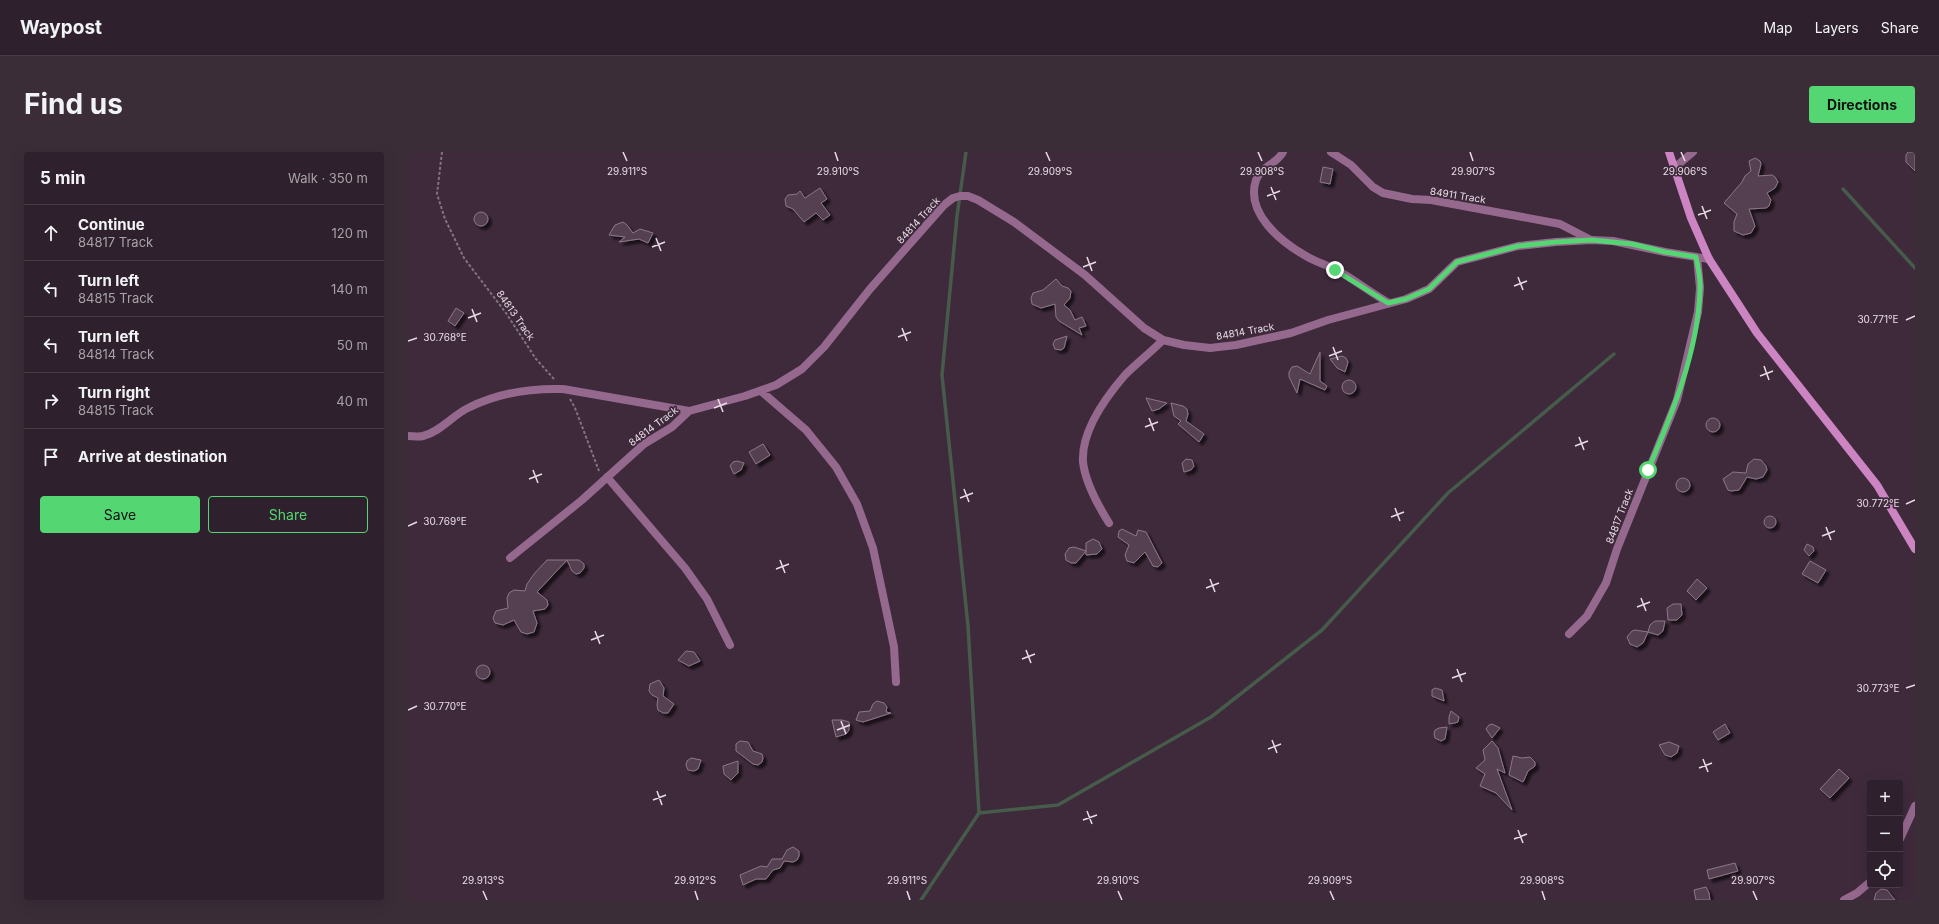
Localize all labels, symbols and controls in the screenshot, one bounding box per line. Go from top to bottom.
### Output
text: Waypost [20,16,102,39]
text: Map [1764,19,1793,36]
text: Layers [1815,19,1859,36]
text: Share [1881,19,1919,36]
button: Directions [1809,86,1915,123]
text: Find us [24,87,123,121]
text: 29.911°S [607,165,647,177]
text: 29.910°S [817,165,859,177]
text: 29.909°S [1028,165,1072,177]
text: 29.908°S [1240,165,1284,177]
text: 29.907°S [1451,165,1495,177]
text: 29.906°S [1663,165,1707,177]
text: 5 min [40,168,86,188]
text: Walk · 350 m [288,170,368,186]
street label: 84911 Track [1429,185,1487,205]
street label: 84814 Track [894,194,942,246]
text: Continue [78,215,145,234]
icon: ahead [40,222,62,244]
text: 120 m [332,225,368,241]
text: 84817 Track [78,234,153,250]
route end [1326,261,1344,279]
text: Turn left [78,271,139,290]
icon: left [40,278,62,300]
text: 140 m [331,281,368,297]
street label: 84813 Track [494,288,538,343]
text: 84815 Track [78,290,154,306]
text: 30.771°E [1857,313,1899,325]
street label: 84814 Track [1215,320,1275,342]
text: Turn left [78,327,139,346]
text: 30.768°E [423,331,467,343]
icon: left [40,334,62,356]
text: 50 m [337,337,368,353]
text: 84814 Track [78,346,154,362]
text: Turn right [78,383,150,402]
icon: right [40,390,62,412]
text: 40 m [336,393,368,409]
text: 84815 Track [78,402,154,418]
street label: 84814 Track [626,403,680,448]
icon: arrive [40,446,62,468]
text: Arrive at destination [78,447,227,466]
route start [1639,461,1657,479]
street label: 84817 Track [1603,486,1635,545]
button: Save [40,496,200,533]
button: Share [208,496,368,533]
text: 30.772°E [1856,497,1900,509]
text: 30.769°E [423,515,467,527]
text: 30.773°E [1857,682,1899,694]
text: 30.770°E [423,700,467,712]
map controls [1867,780,1903,888]
button: + [1867,780,1903,816]
button: − [1867,816,1903,852]
button: locate [1867,852,1903,888]
text: 29.913°S [462,874,504,886]
text: 29.912°S [674,874,716,886]
text: 29.911°S [887,874,927,886]
text: 29.910°S [1097,874,1139,886]
text: 29.909°S [1308,874,1352,886]
text: 29.908°S [1520,874,1564,886]
text: 29.907°S [1731,874,1775,886]

